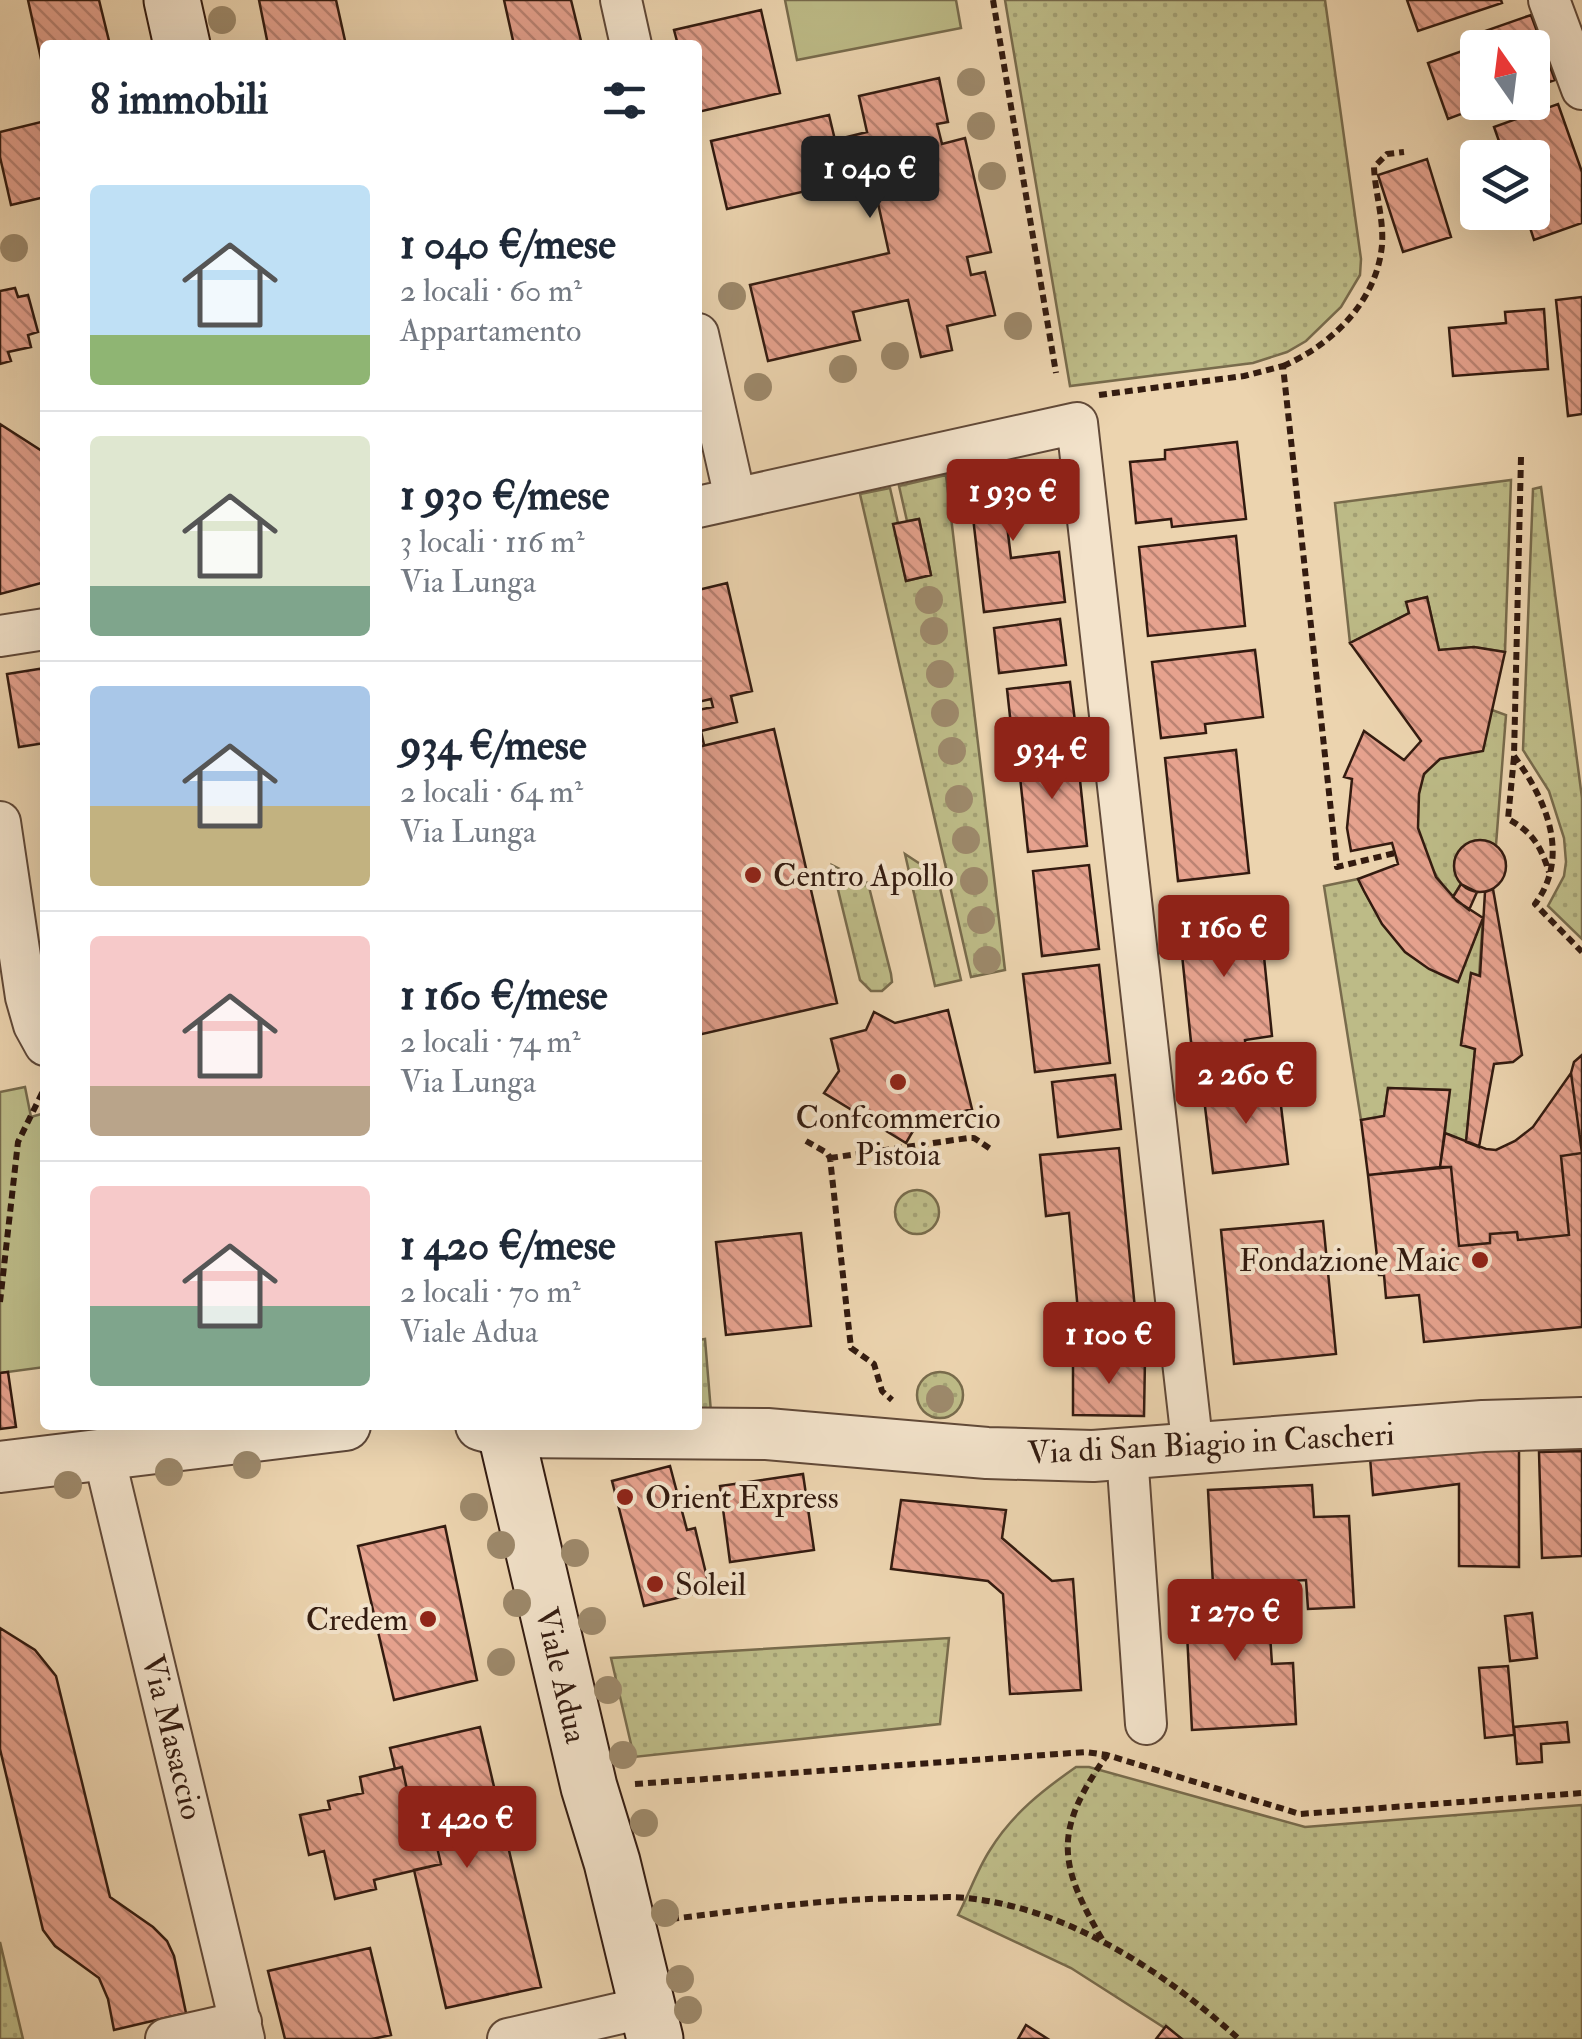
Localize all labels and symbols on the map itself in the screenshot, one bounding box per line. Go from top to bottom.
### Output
north arrow [1460,30,1550,120]
pin: 1 040 € [778,136,962,221]
pin: 1 930 € [921,459,1105,544]
pin: 934 € [982,717,1122,802]
place label: Centro Apollo [773,856,954,896]
marker: Centro Apollo [742,864,764,886]
pin: 1 160 € [1132,895,1316,980]
pin: 2 260 € [1154,1042,1338,1127]
marker: Confcommercio Pistoia [887,1071,909,1093]
place label: Confcommercio Pistoia [795,1098,1001,1175]
place label: Fondazione Maic [1239,1241,1460,1281]
marker: Fondazione Maic [1469,1249,1491,1271]
pin: 1 100 € [1017,1302,1201,1387]
street label: Via di San Biagio in Cascheri [1027,1414,1396,1474]
place label: Orient Express [645,1478,839,1518]
marker: Orient Express [614,1486,636,1508]
place label: Soleil [675,1565,746,1605]
marker: Soleil [644,1573,666,1595]
pin: 1 270 € [1143,1579,1327,1664]
place label: Credem [306,1600,408,1640]
street label: Viale Adua [526,1603,596,1748]
marker: Credem [417,1608,439,1630]
street label: Via Masaccio [132,1651,212,1824]
pin: 1 420 € [375,1786,559,1871]

